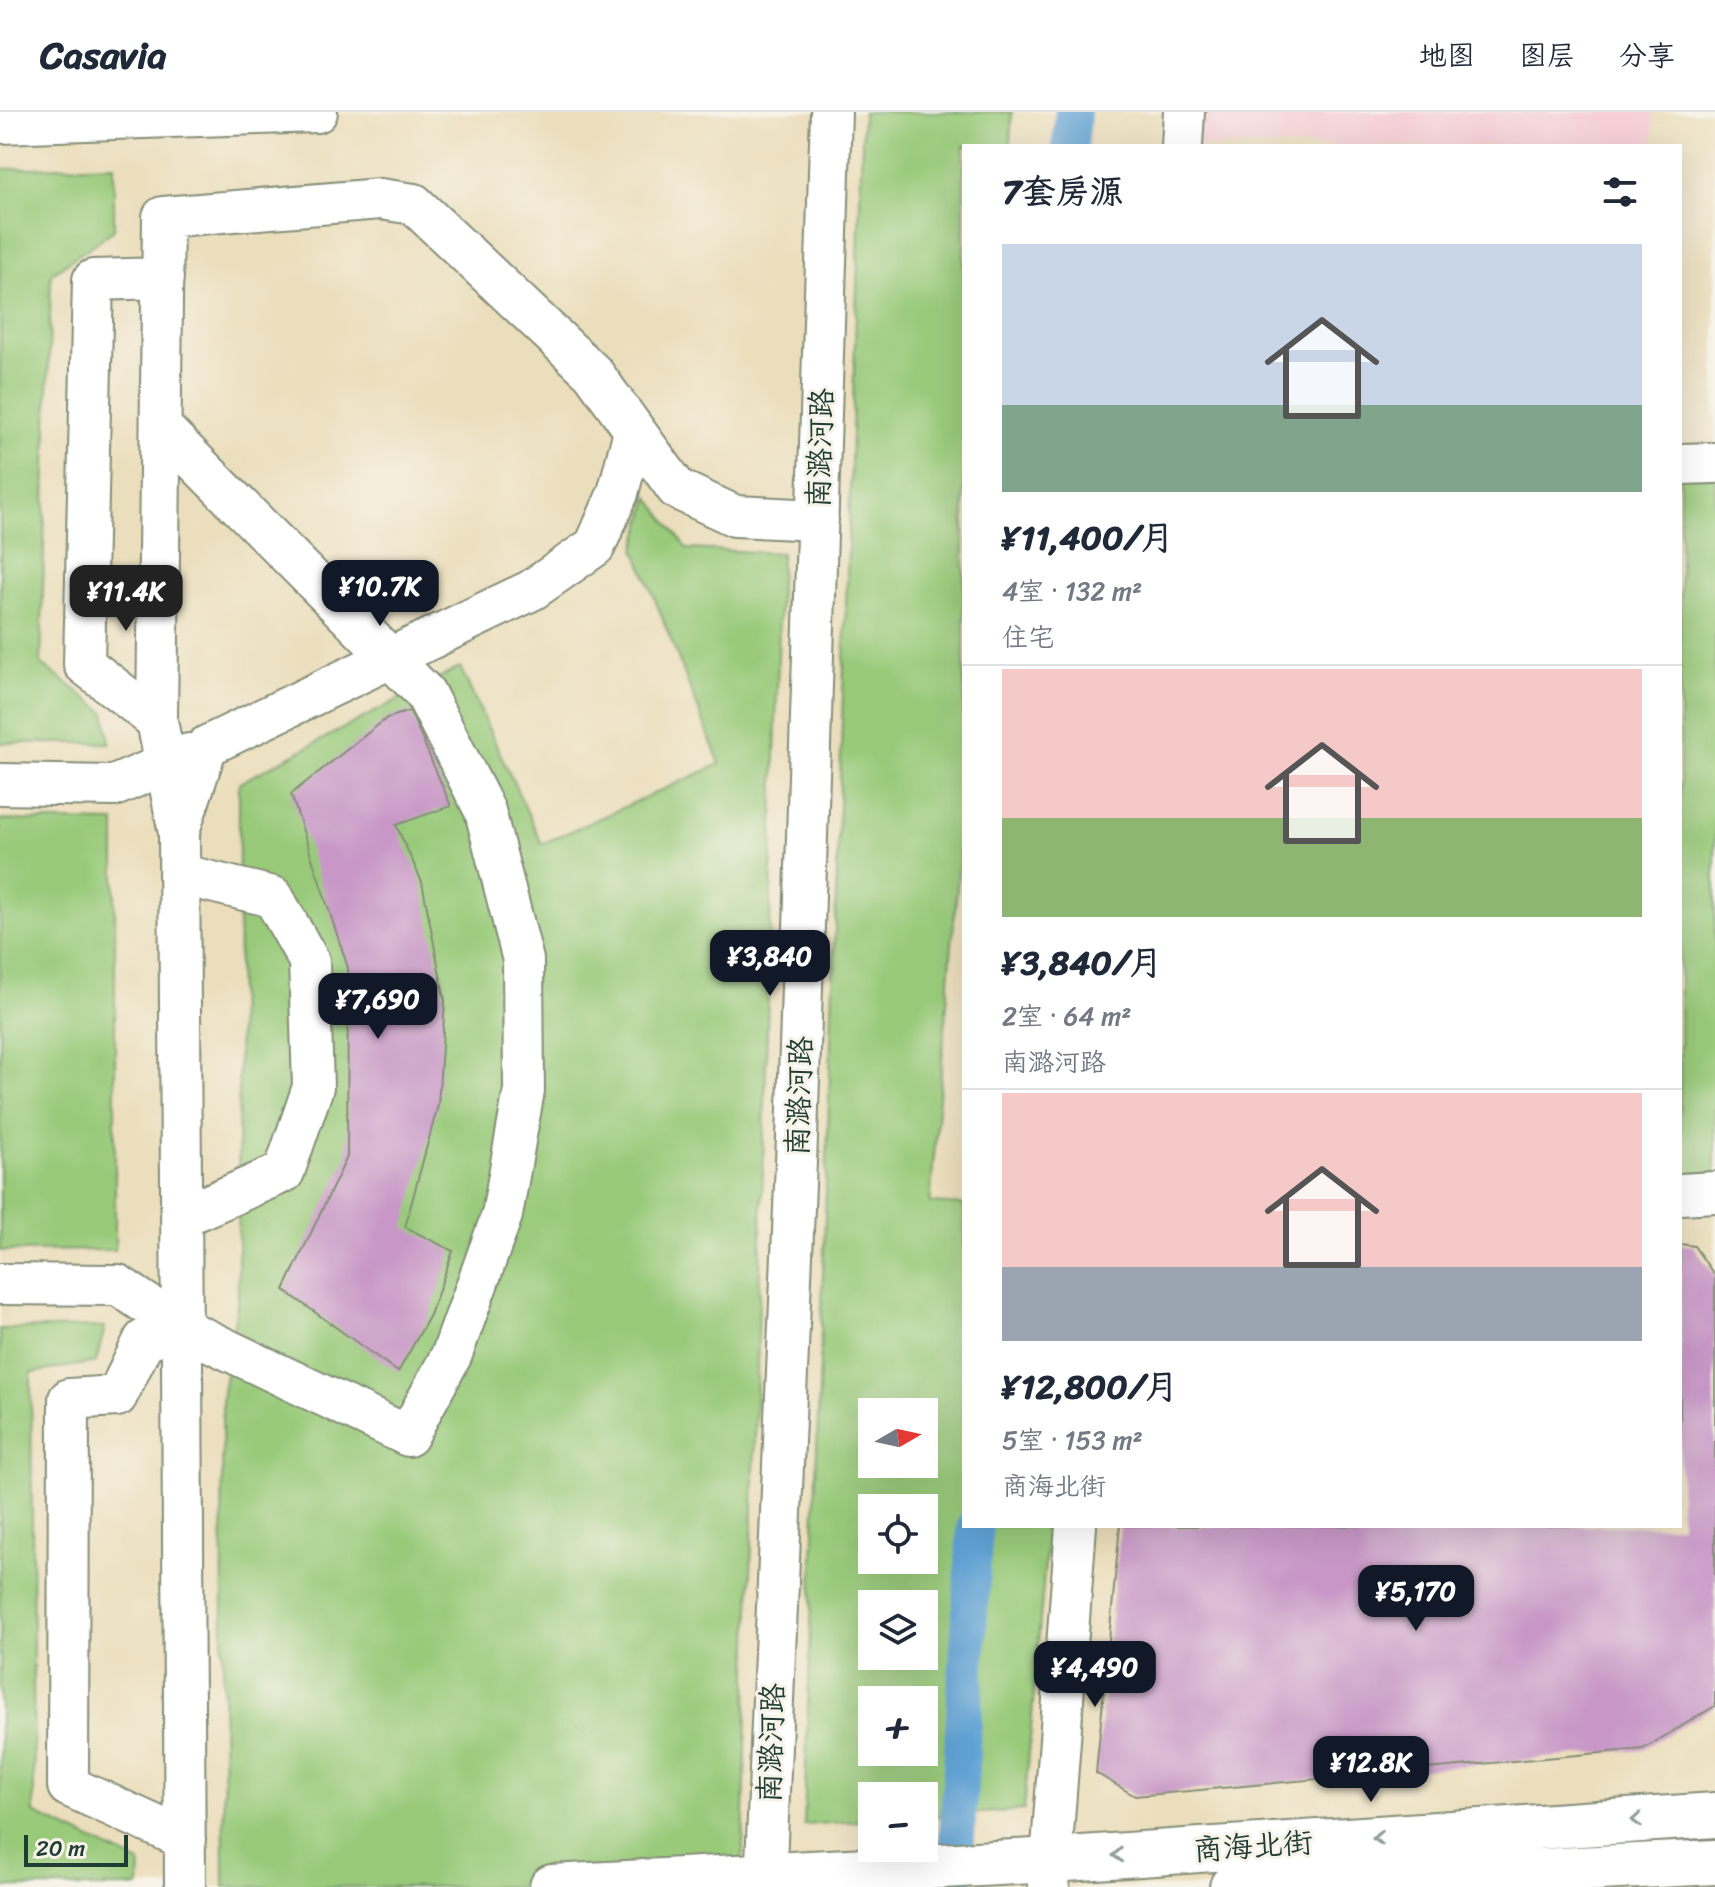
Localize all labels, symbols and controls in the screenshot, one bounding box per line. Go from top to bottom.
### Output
text: Casavia [40,22,167,89]
text: 地图 [1419,31,1475,80]
text: 图层 [1519,31,1575,80]
text: 分享 [1619,31,1675,80]
text: 7套房源 [1002,162,1123,222]
icon: filters [1598,170,1642,214]
icon: home [1250,296,1394,440]
street label: 南潞河路 [791,387,849,509]
text: ¥11,400/月 [1002,508,1174,568]
pin: ¥10.7K [315,560,445,628]
text: ¥10.7K [340,563,420,609]
pin: ¥11.4K [61,565,191,633]
text: ¥11.4K [88,568,164,614]
text: 4室 · 132 m² [1002,568,1142,614]
text: 住宅 [1002,614,1054,660]
icon: home [1250,721,1394,865]
pin: ¥3,840 [705,930,835,998]
text: ¥3,840 [728,933,812,979]
text: ¥3,840/月 [1002,933,1163,993]
pin: ¥7,690 [313,973,443,1041]
text: ¥7,690 [336,976,420,1022]
text: 2室 · 64 m² [1002,993,1131,1039]
street label: 南潞河路 [770,1035,828,1157]
text: 南潞河路 [1002,1039,1106,1085]
icon: home [1250,1145,1394,1289]
text: ¥12,800/月 [1002,1357,1179,1417]
north arrow [858,1398,938,1478]
map controls [858,1398,938,1862]
text: 5室 · 153 m² [1002,1417,1143,1463]
text: 商海北街 [1002,1463,1106,1509]
button: locate [858,1494,938,1574]
pin: ¥5,170 [1351,1565,1481,1633]
text: ¥5,170 [1376,1568,1456,1614]
button: layers [858,1590,938,1670]
pin: ¥4,490 [1030,1641,1160,1709]
text: ¥4,490 [1052,1644,1138,1690]
street label: 南潞河路 [742,1682,800,1804]
button: + [858,1686,938,1766]
pin: ¥12.8K [1306,1736,1436,1804]
text: ¥12.8K [1331,1739,1411,1785]
button: − [858,1782,938,1862]
one-way arrow [1630,1812,1643,1829]
street label: 商海北街 [1191,1815,1315,1877]
text: 20 m [36,1829,85,1868]
one-way arrow [1371,1829,1384,1846]
scale bar [24,1831,128,1867]
one-way arrow [1111,1846,1124,1863]

